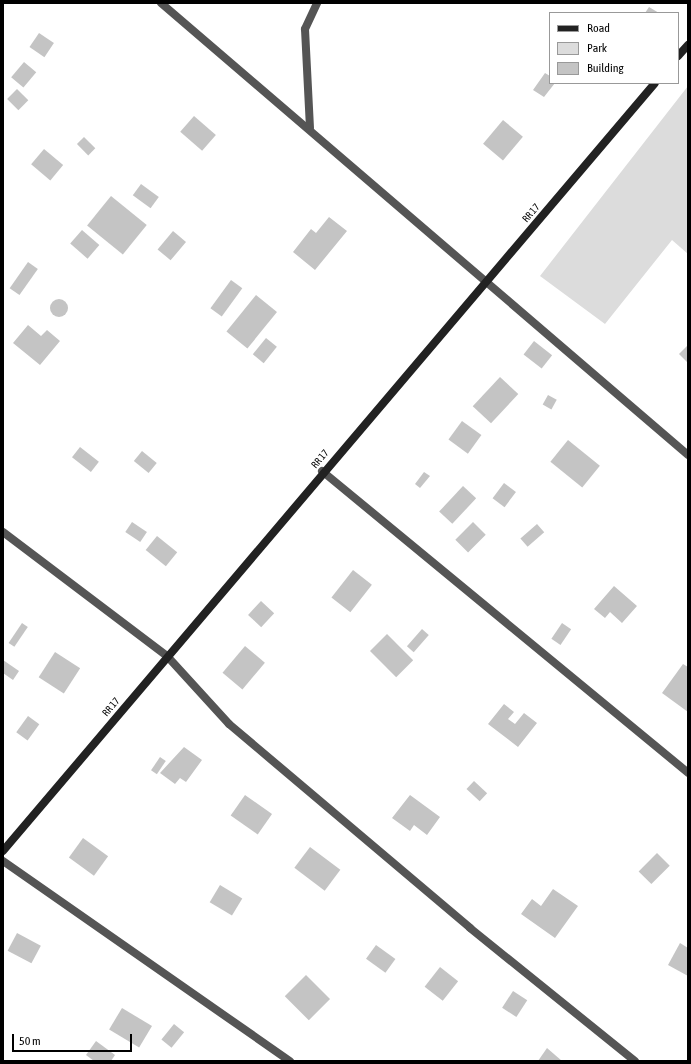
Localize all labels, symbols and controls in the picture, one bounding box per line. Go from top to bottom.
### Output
legend [549,12,679,84]
text: Road [587,21,610,35]
text: Park [587,41,607,55]
text: Building [587,61,624,75]
street label: RR 17 [520,201,542,225]
street label: RR 17 [309,447,331,471]
street label: RR 17 [100,695,122,719]
scale bar [14,1026,134,1052]
text: 50 m [19,1034,41,1048]

